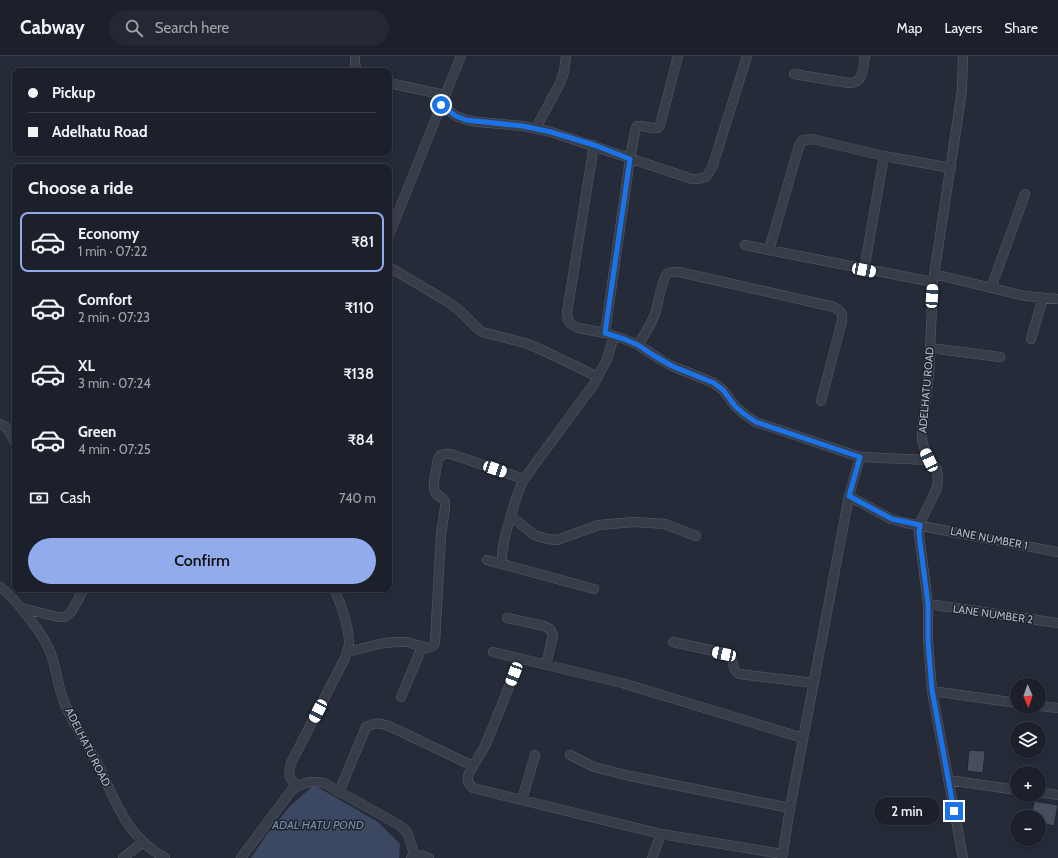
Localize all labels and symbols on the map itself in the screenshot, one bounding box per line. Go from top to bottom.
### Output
route start [432,96,450,114]
car [851,262,877,278]
car [925,284,939,308]
street label: ADELHATU ROAD [915,346,937,434]
car [918,447,940,473]
car [482,459,508,479]
street label: LANE NUMBER 1 [949,524,1029,552]
street label: LANE NUMBER 2 [952,601,1034,627]
car [711,646,737,662]
car [504,661,524,687]
north arrow [1010,678,1046,714]
car [307,698,329,724]
street label: ADELHATU ROAD [62,705,114,789]
callout: 2 min [874,797,940,825]
route end [945,802,963,820]
water label: ADAL HATU POND [271,817,364,832]

